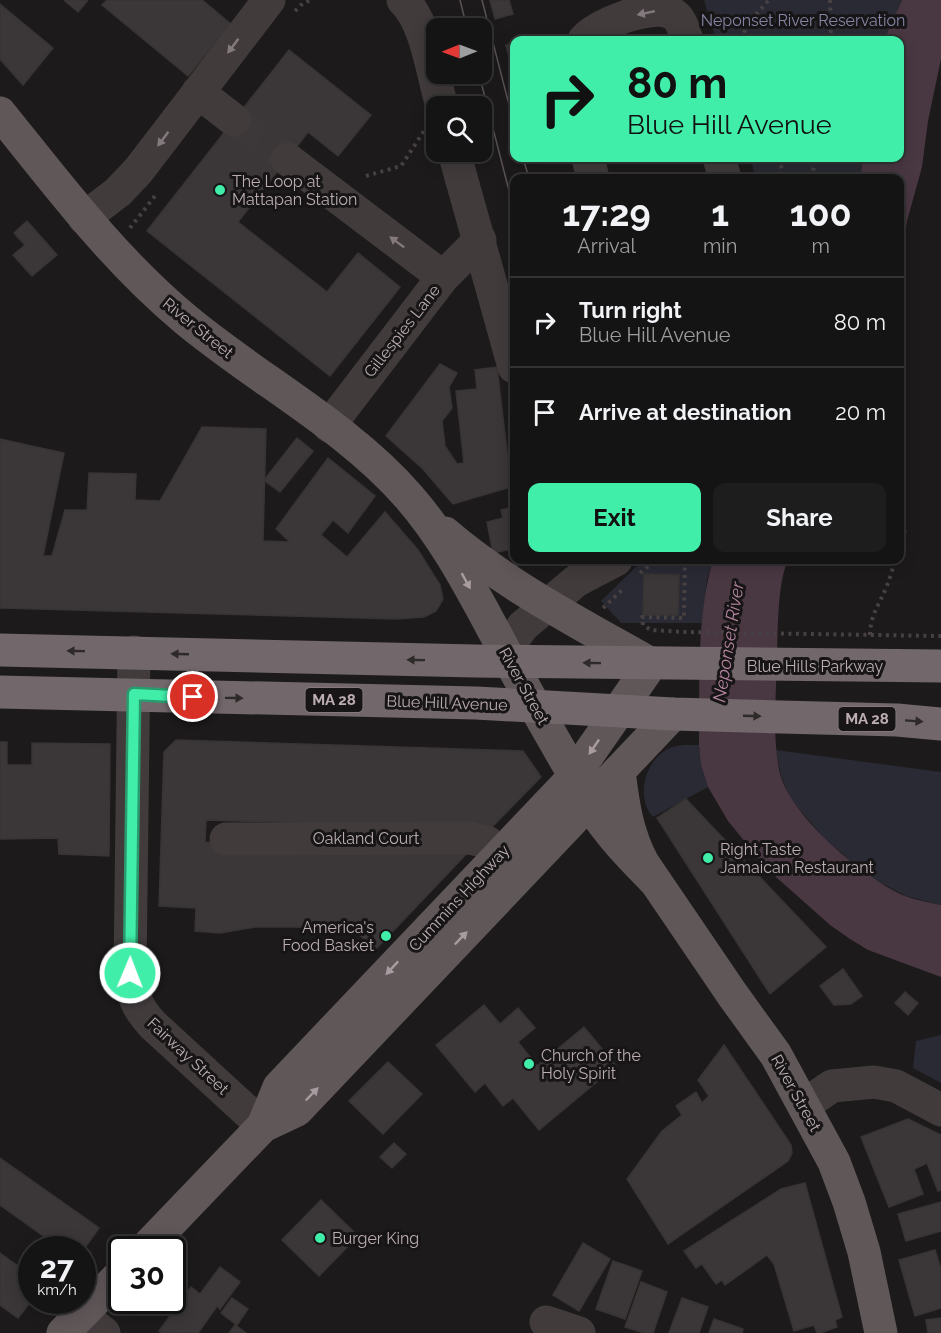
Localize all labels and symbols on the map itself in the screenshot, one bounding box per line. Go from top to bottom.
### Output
one-way arrow [637,8,656,18]
park label: Neponset River Reservation [701,11,905,30]
north arrow [426,18,492,84]
one-way arrow [227,37,239,53]
one-way arrow [157,131,169,146]
place label: The Loop at Mattapan Station [232,172,357,209]
marker: The Loop at Mattapan Station [213,183,227,197]
one-way arrow [389,236,404,248]
street label: Gillespies Lane [360,281,444,381]
street label: River Street [159,294,238,363]
one-way arrow [461,573,471,590]
water label: Neponset River [708,579,748,704]
street label: River Street [495,644,553,728]
one-way arrow [66,647,85,656]
one-way arrow [170,650,189,659]
one-way arrow [407,655,426,665]
street label: Blue Hills Parkway [747,657,884,676]
one-way arrow [583,658,602,668]
pin [167,671,218,722]
road number: MA 28 [306,688,362,712]
street label: Blue Hill Avenue [386,691,508,715]
one-way arrow [225,693,244,702]
road number: MA 28 [838,707,896,731]
one-way arrow [743,711,762,721]
one-way arrow [905,716,924,726]
one-way arrow [589,739,600,755]
street label: Oakland Court [313,829,420,848]
place label: Right Taste Jamaican Restaurant [720,840,875,877]
street label: Cummins Highway [405,841,513,955]
marker: Right Taste Jamaican Restaurant [701,851,715,865]
place label: America's Food Basket [282,918,375,955]
marker: America's Food Basket [379,929,393,943]
one-way arrow [454,931,467,946]
position arrow [98,941,162,1005]
one-way arrow [386,961,400,975]
street label: Fairway Street [143,1014,233,1099]
place label: Church of the Holy Spirit [541,1046,641,1083]
street label: River Street [767,1051,825,1135]
marker: Church of the Holy Spirit [522,1057,536,1071]
one-way arrow [304,1087,318,1101]
place label: Burger King [332,1229,419,1248]
marker: Burger King [313,1231,327,1245]
speed limit sign: 30 [108,1236,186,1314]

